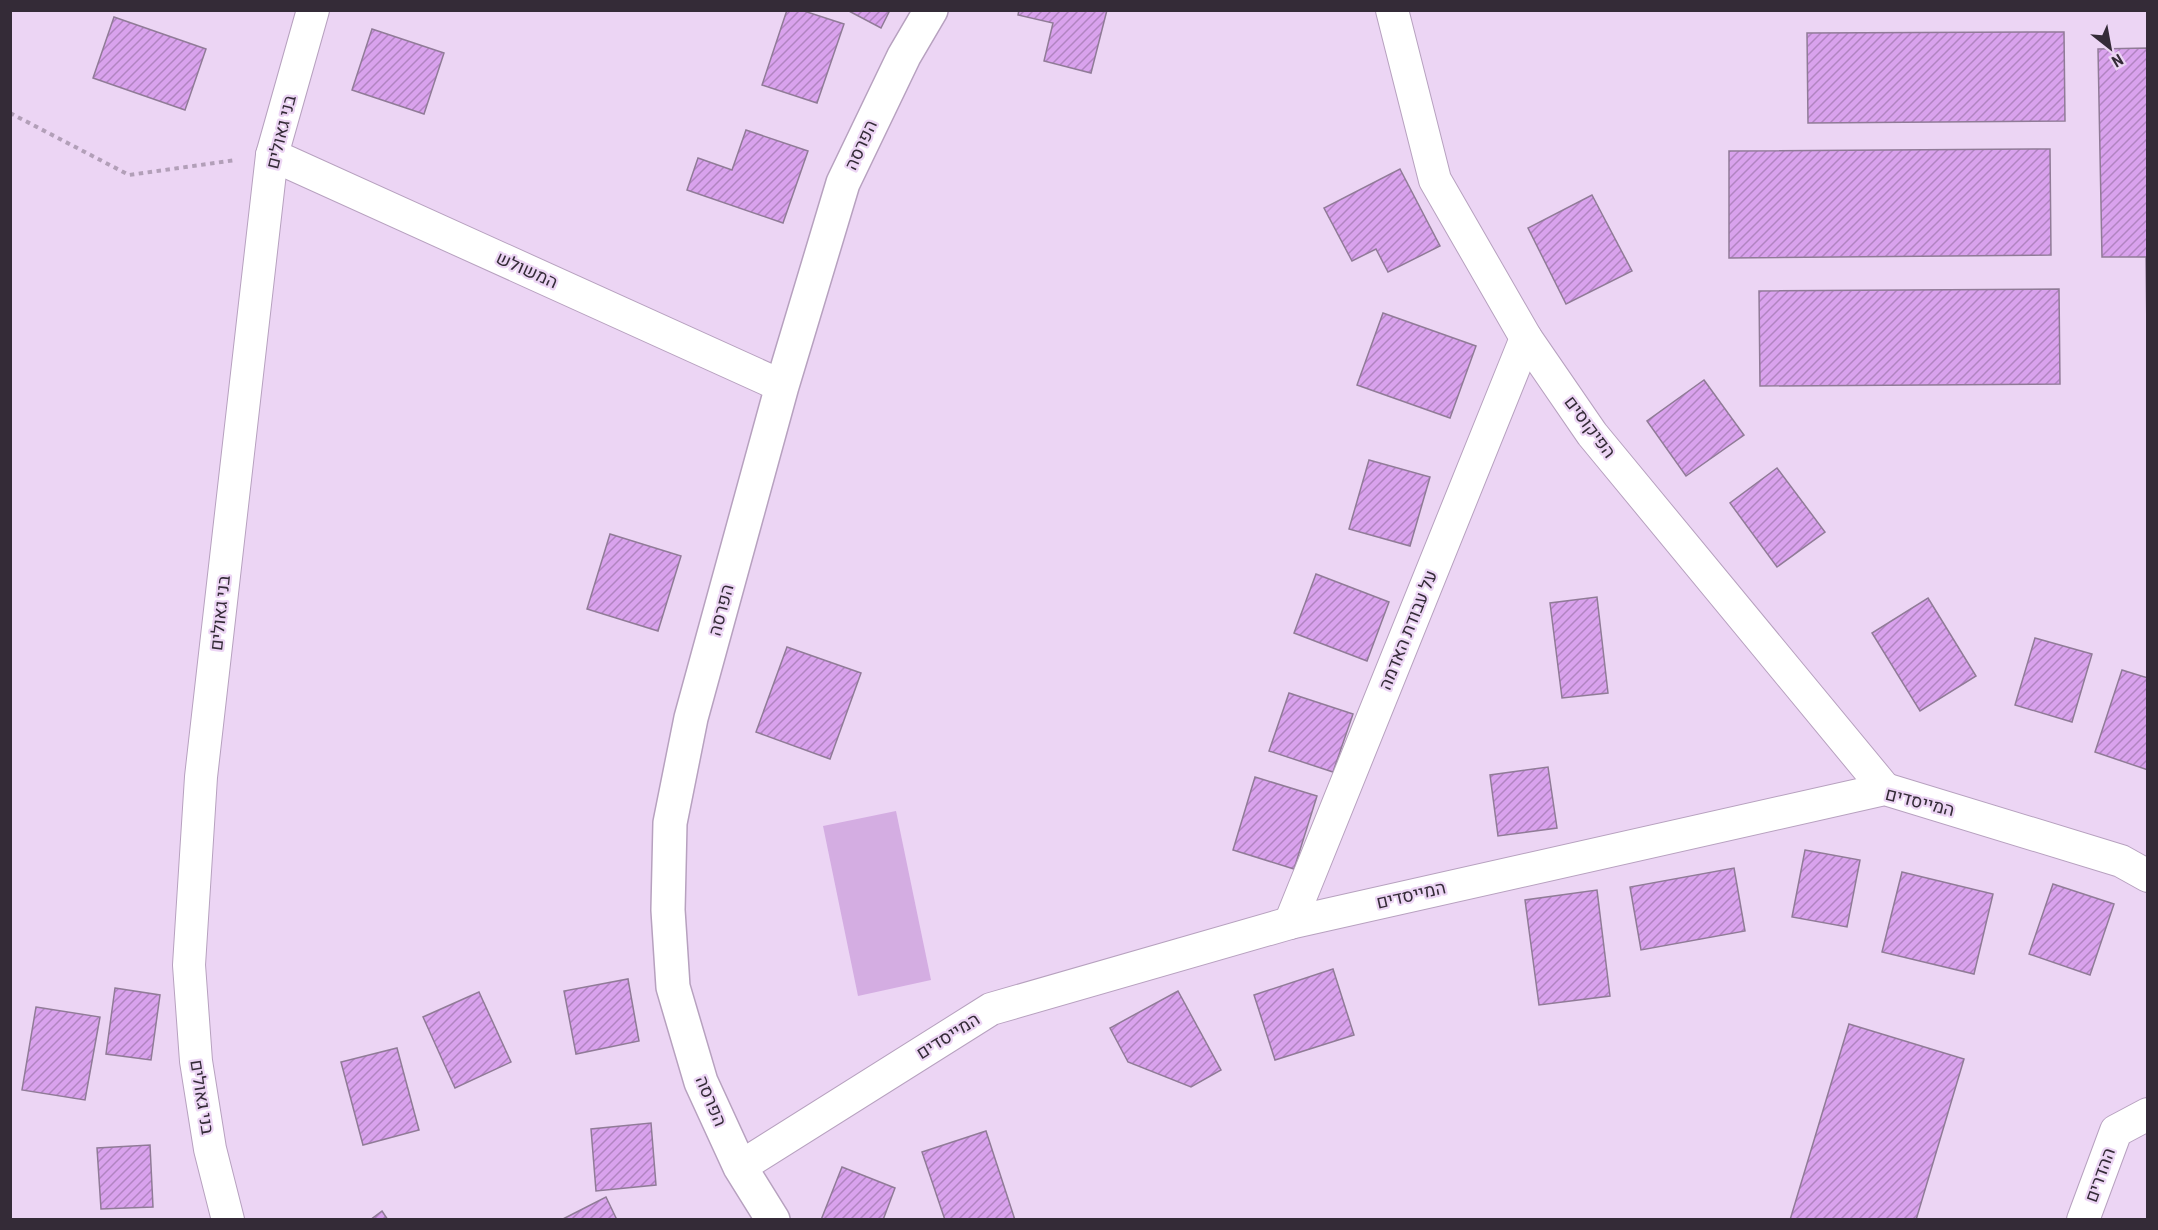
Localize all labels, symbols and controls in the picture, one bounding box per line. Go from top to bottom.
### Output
north arrow [2080,18,2140,78]
text: N [2108,50,2127,71]
street label: בני גאולים [261,92,300,171]
street label: הפרסה [840,116,881,173]
street label: המשולש [493,247,561,292]
street label: הפיקוסים [1560,392,1620,462]
street label: על עבודת האדמה [1374,567,1441,693]
street label: בני גאולים [205,574,234,652]
street label: הפרסה [704,582,737,638]
street label: המייסדים [1883,783,1957,820]
street label: המייסדים [1374,876,1448,913]
street label: המייסדים [912,1008,983,1063]
street label: בני גאולים [186,1058,219,1136]
street label: הפרסה [691,1072,731,1129]
street label: ההדרים [2080,1145,2119,1205]

